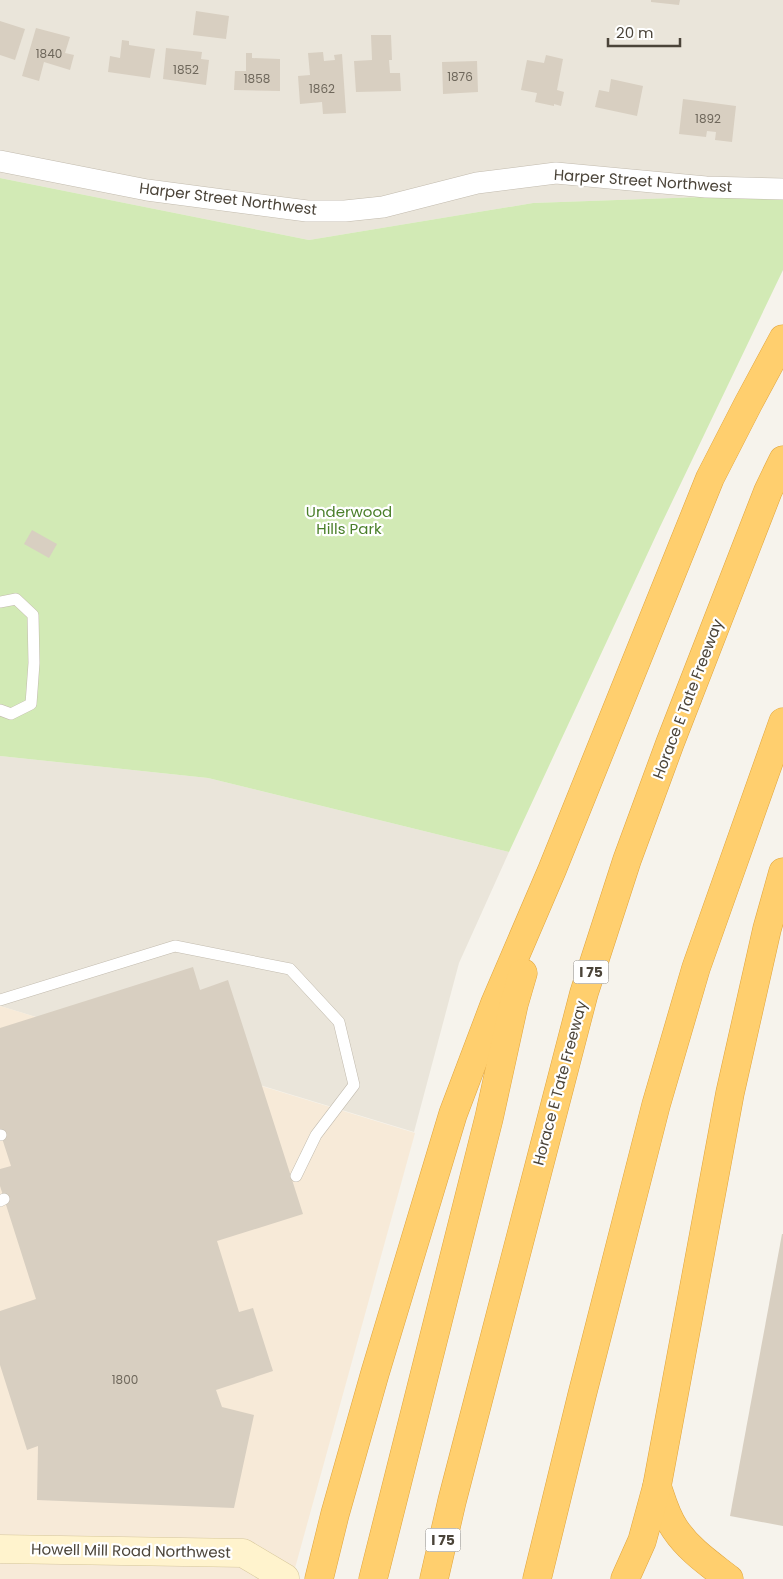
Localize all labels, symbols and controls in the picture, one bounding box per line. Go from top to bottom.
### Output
scale bar [608,15,680,47]
text: 20 m [616,22,654,43]
house number: 1840 [36,45,62,62]
house number: 1852 [173,61,199,78]
house number: 1876 [447,68,473,85]
house number: 1858 [244,70,270,87]
house number: 1862 [309,80,335,97]
house number: 1892 [695,110,721,127]
street label: Harper Street Northwest [553,164,733,197]
street label: Harper Street Northwest [138,177,318,220]
park label: Underwood Hills Park [306,501,392,539]
street label: Horace E Tate Freeway [647,615,728,782]
road number: I 75 [574,960,608,984]
street label: Horace E Tate Freeway [527,998,592,1167]
house number: 1800 [112,1371,138,1388]
road number: I 75 [426,1528,460,1552]
street label: Howell Mill Road Northwest [31,1538,231,1563]

